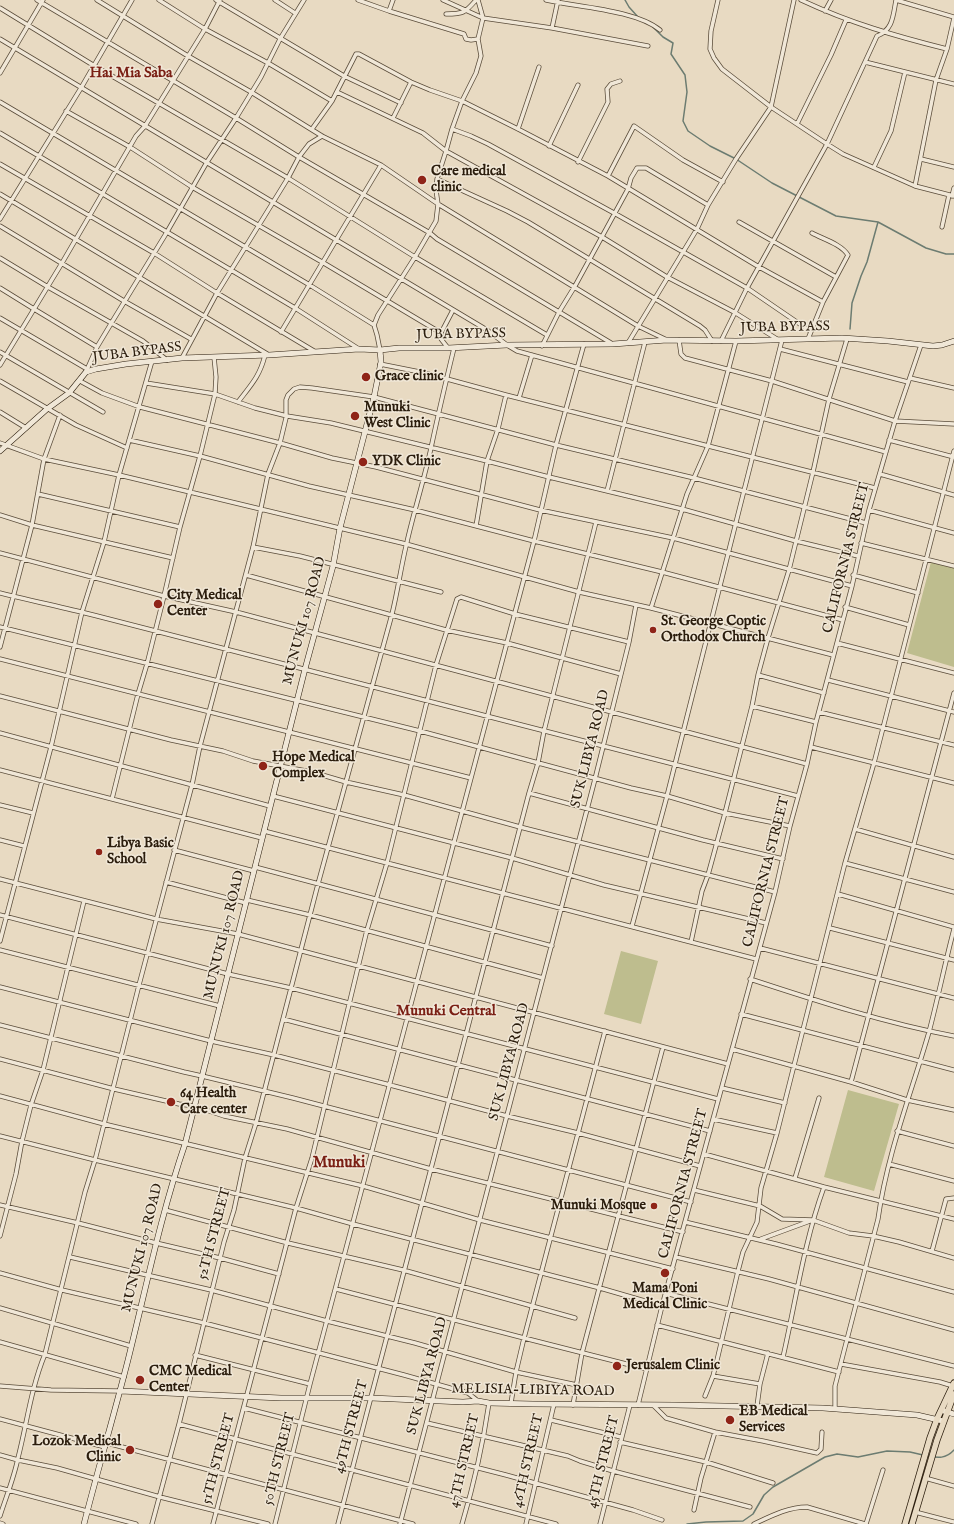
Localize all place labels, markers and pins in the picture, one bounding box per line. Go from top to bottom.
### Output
place label: Care medical clinic [431,164,506,196]
marker: Care medical clinic [416,174,428,186]
place label: Grace clinic [375,369,444,385]
marker: Grace clinic [360,371,372,383]
place label: Munuki West Clinic [364,400,431,432]
marker: Munuki West Clinic [349,410,361,422]
place label: YDK Clinic [372,454,441,470]
marker: YDK Clinic [357,456,369,468]
place label: City Medical Center [167,588,242,620]
marker: City Medical Center [152,598,164,610]
place label: St. George Coptic Orthodox Church [661,614,766,646]
marker: St. George Coptic Orthodox Church [648,625,658,635]
place label: Hope Medical Complex [272,750,355,782]
marker: Hope Medical Complex [257,760,269,772]
place label: Libya Basic School [107,836,174,868]
marker: Libya Basic School [94,847,104,857]
place label: 64 Health Care center [180,1086,247,1118]
marker: 64 Health Care center [165,1096,177,1108]
place label: Munuki Mosque [551,1198,646,1214]
marker: Munuki Mosque [649,1201,659,1211]
marker: Mama Poni Medical Clinic [659,1267,671,1279]
place label: Mama Poni Medical Clinic [623,1281,707,1314]
place label: Jerusalem Clinic [626,1358,720,1374]
marker: Jerusalem Clinic [611,1360,623,1372]
place label: CMC Medical Center [149,1364,232,1396]
marker: CMC Medical Center [134,1374,146,1386]
place label: EB Medical Services [739,1404,808,1436]
marker: EB Medical Services [724,1414,736,1426]
place label: Lozok Medical Clinic [32,1434,121,1466]
marker: Lozok Medical Clinic [124,1444,136,1456]

